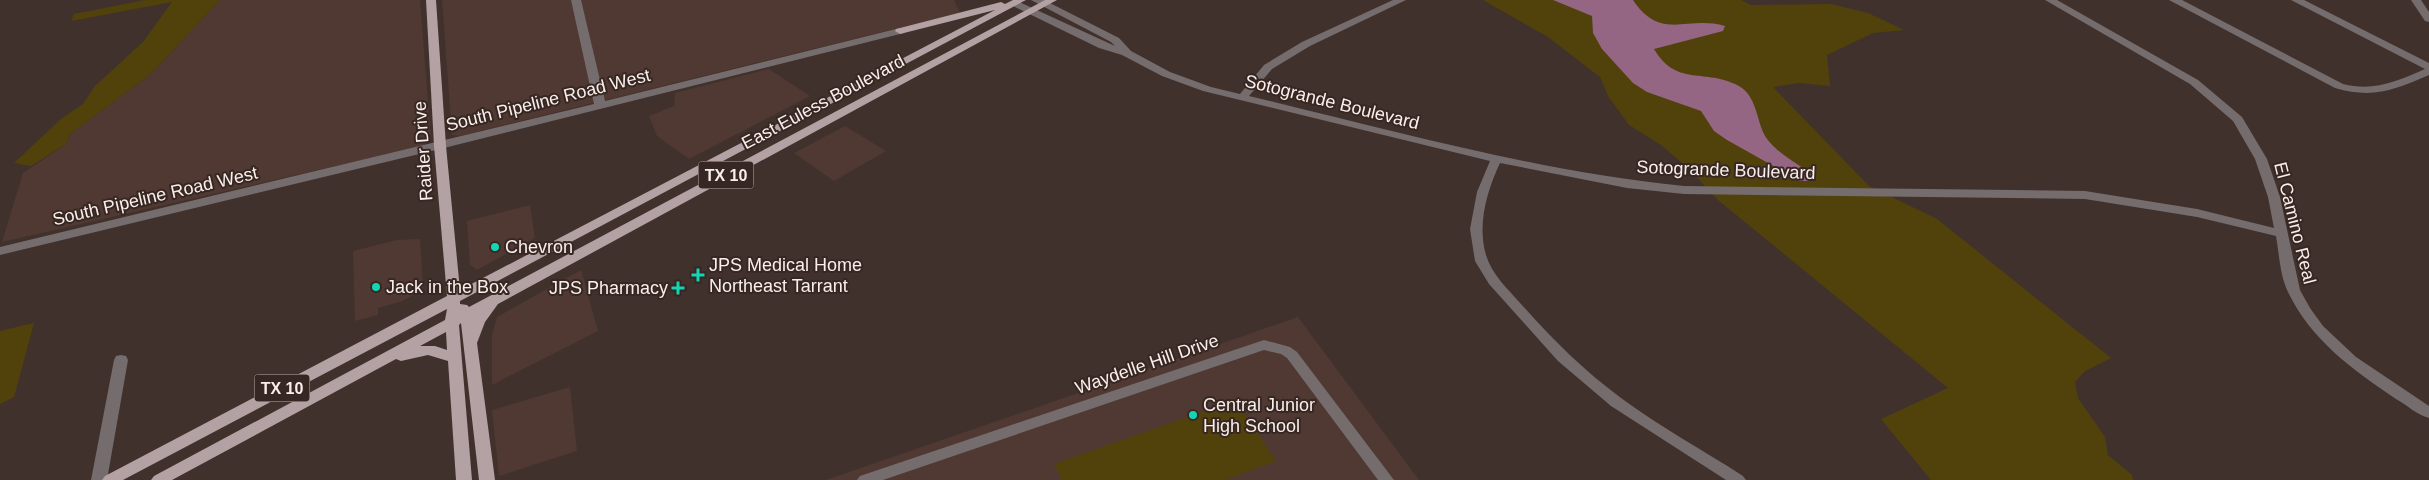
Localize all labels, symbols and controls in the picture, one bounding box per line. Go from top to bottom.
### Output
street label: East Euless Boulevard [738,51,908,153]
street label: South Pipeline Road West [444,65,652,135]
street label: Sotogrande Boulevard [1243,71,1421,133]
street label: Raider Drive [410,100,436,202]
street label: Sotogrande Boulevard [1636,157,1816,183]
street label: El Camino Real [2270,160,2320,286]
road number: TX 10 [698,162,754,188]
street label: South Pipeline Road West [51,163,259,229]
place label: Chevron [505,237,573,257]
marker: Chevron [489,241,501,253]
place label: JPS Medical Home Northeast Tarrant [709,255,862,296]
marker: JPS Medical Home Northeast Tarrant [691,268,705,282]
place label: Jack in the Box [386,277,508,297]
place label: JPS Pharmacy [549,278,668,298]
marker: Jack in the Box [370,281,382,293]
marker: JPS Pharmacy [672,282,684,294]
street label: Waydelle Hill Drive [1073,330,1221,398]
road number: TX 10 [254,374,310,402]
place label: Central Junior High School [1203,395,1315,436]
marker: Central Junior High School [1187,409,1199,421]

